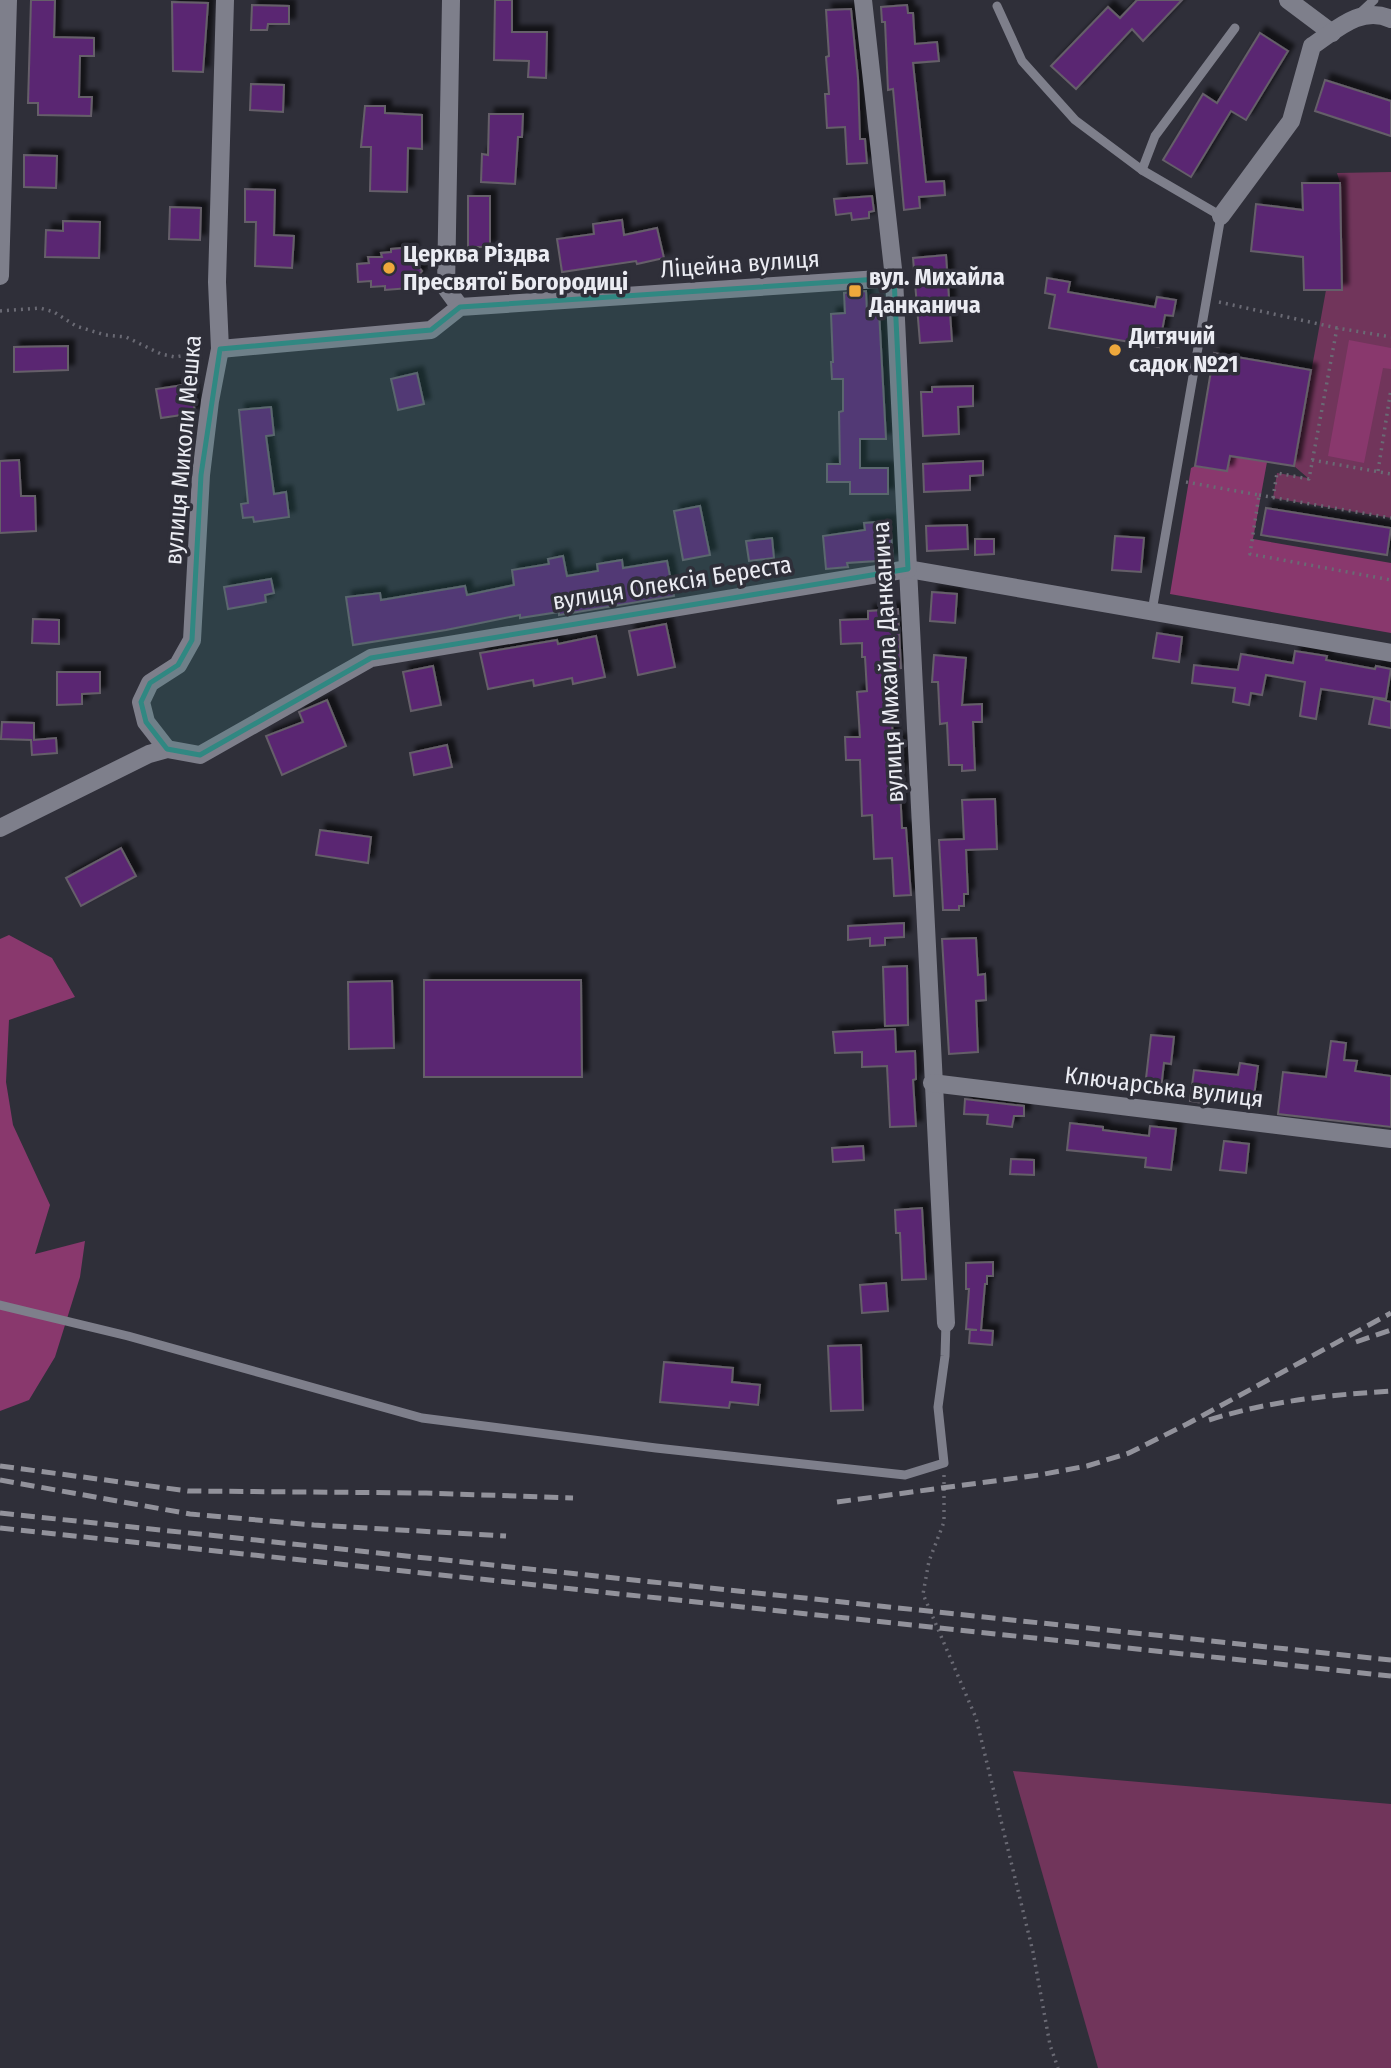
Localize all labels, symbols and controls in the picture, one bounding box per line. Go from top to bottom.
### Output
place label: Церква Різдва Пресвятої Богородиці [403,240,628,296]
street label: Ліцейна вулиця [659,244,821,284]
marker: Церква Різдва Пресвятої Богородиці [381,260,397,276]
place label: вул. Михайла Данканича [868,263,1005,319]
marker: вул. Михайла Данканича [847,283,863,299]
place label: Дитячий садок №21 [1128,322,1239,378]
street label: вулиця Миколи Мешка [159,334,207,566]
marker: Дитячий садок №21 [1107,342,1123,358]
street label: вулиця Михайла Данканича [867,520,909,804]
street label: вулиця Олексія Береста [550,550,794,616]
street label: Ключарська вулиця [1063,1061,1265,1113]

